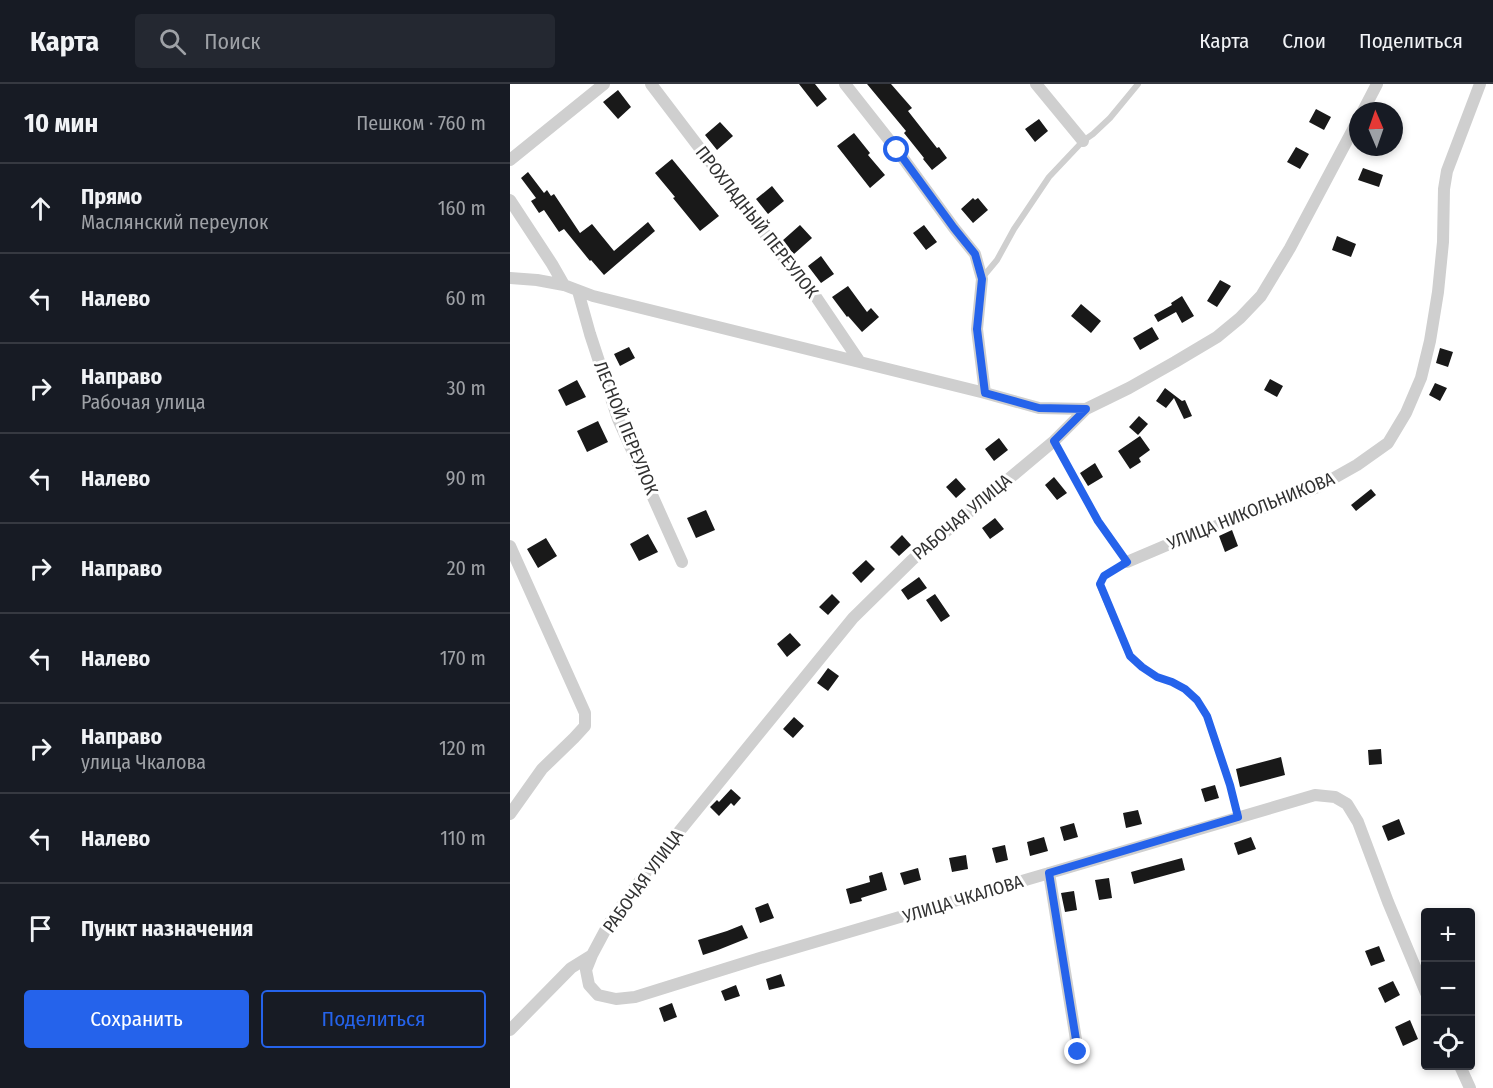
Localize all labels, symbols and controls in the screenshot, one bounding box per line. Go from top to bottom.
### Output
search box [135,14,555,68]
text: Карта [30,25,99,58]
icon: search [156,25,189,58]
text: Поиск [204,28,261,55]
text: Карта [1199,28,1249,54]
text: Слои [1282,28,1326,54]
text: Поделиться [1359,28,1463,54]
north arrow [1349,102,1403,156]
text: 10 мин [24,108,98,139]
text: Пешком · 760 m [356,111,486,135]
route start [883,136,909,162]
street label: ПРОХЛАДНЫЙ ПЕРЕУЛОК [691,142,823,303]
text: Прямо [81,183,142,210]
icon: ahead [24,192,57,225]
text: 160 m [438,196,486,220]
text: Маслянский переулок [81,210,268,234]
icon: left [24,282,57,315]
text: Налево [81,285,150,312]
text: 60 m [446,286,486,310]
street label: ЛЕСНОЙ ПЕРЕУЛОК [589,358,663,498]
text: Направо [81,363,162,390]
icon: right [24,372,57,405]
text: 30 m [446,376,486,400]
text: Рабочая улица [81,390,206,414]
icon: left [24,462,57,495]
text: Налево [81,465,150,492]
text: 90 m [446,466,486,490]
street label: УЛИЦА НИКОЛЬНИКОВА [1163,467,1338,555]
street label: РАБОЧАЯ УЛИЦА [908,469,1016,565]
icon: right [24,552,57,585]
text: Направо [81,555,162,582]
text: 20 m [447,556,486,580]
icon: left [24,642,57,675]
text: Налево [81,645,150,672]
text: 170 m [440,646,486,670]
text: Направо [81,723,162,750]
icon: right [24,732,57,765]
text: 120 m [439,736,486,760]
text: улица Чкалова [81,750,206,774]
icon: left [24,822,57,855]
text: Налево [81,825,150,852]
street label: РАБОЧАЯ УЛИЦА [598,825,688,937]
text: 110 m [440,826,486,850]
street label: УЛИЦА ЧКАЛОВА [899,870,1026,928]
map controls [1421,908,1475,1070]
button: + [1421,908,1475,962]
icon: arrive [24,912,57,945]
text: Пункт назначения [81,915,253,942]
button: − [1421,962,1475,1016]
button: Сохранить [24,990,249,1048]
button: Поделиться [261,990,486,1048]
button: locate [1421,1016,1475,1070]
route end [1064,1038,1090,1064]

